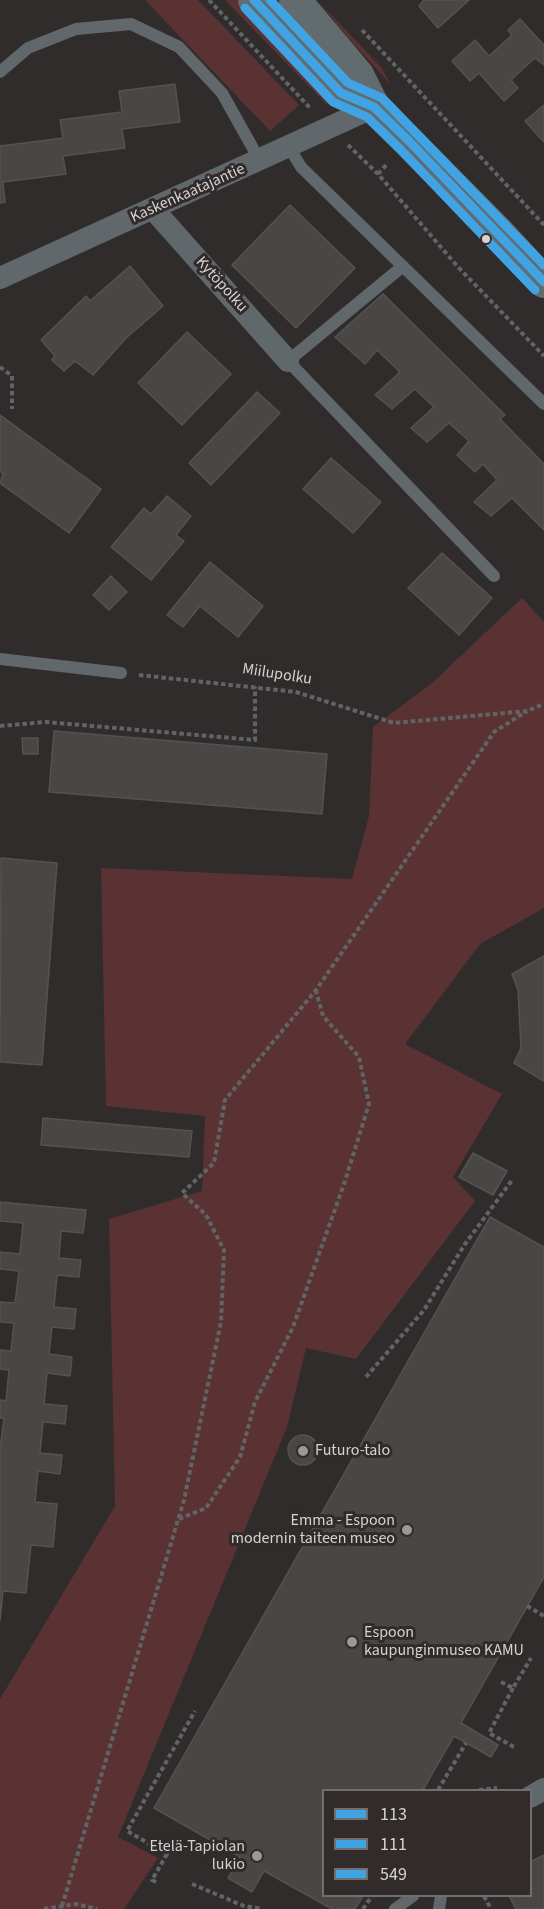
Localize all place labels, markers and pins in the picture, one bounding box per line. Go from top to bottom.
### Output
unlabelled marker [480,233,492,245]
place label: Futuro-talo [315,1441,390,1461]
marker: Futuro-talo [296,1444,310,1458]
place label: Emma - Espoon modernin taiteen museo [231,1511,395,1549]
marker: Emma - Espoon modernin taiteen museo [400,1523,414,1537]
place label: Espoon kaupunginmuseo KAMU [364,1623,524,1661]
marker: Espoon kaupunginmuseo KAMU [345,1635,359,1649]
place label: Etelä-Tapiolan lukio [150,1837,245,1875]
marker: Etelä-Tapiolan lukio [250,1849,264,1863]

